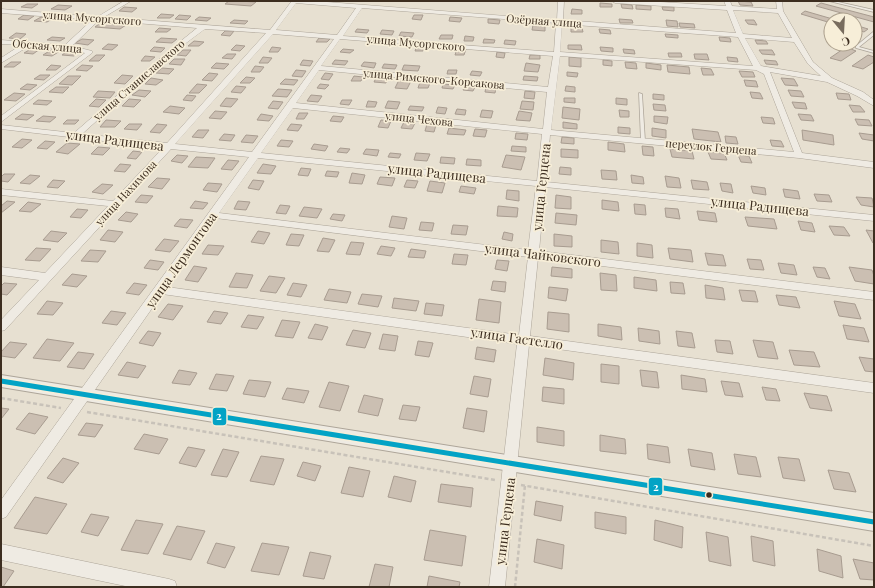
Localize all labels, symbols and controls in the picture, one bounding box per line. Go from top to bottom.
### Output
street label: улица Мусоргского [41,7,142,28]
street label: Озёрная улица [506,10,583,31]
north arrow [823,12,863,52]
street label: улица Мусоргского [365,31,466,54]
text: С [840,34,852,50]
street label: Обская улица [12,35,83,56]
street label: улица Станиславского [89,36,188,124]
street label: улица Римского-Корсакова [362,65,506,92]
street label: улица Чехова [383,107,454,130]
street label: улица Радищева [64,125,165,154]
street label: переулок Герцена [665,135,758,158]
street label: улица Герцена [527,142,554,232]
street label: улица Нахимова [91,156,160,229]
street label: улица Радищева [386,159,487,186]
street label: улица Радищева [709,192,810,219]
street label: улица Лермонтова [141,208,220,312]
street label: улица Чайковского [483,239,602,270]
street label: улица Гастелло [469,322,564,352]
line badge: 2 [212,407,227,426]
text: 2 [216,408,222,423]
street label: улица Герцена [491,476,518,567]
line badge: 2 [648,477,663,496]
text: 2 [653,479,659,494]
unlabelled marker [704,490,714,500]

